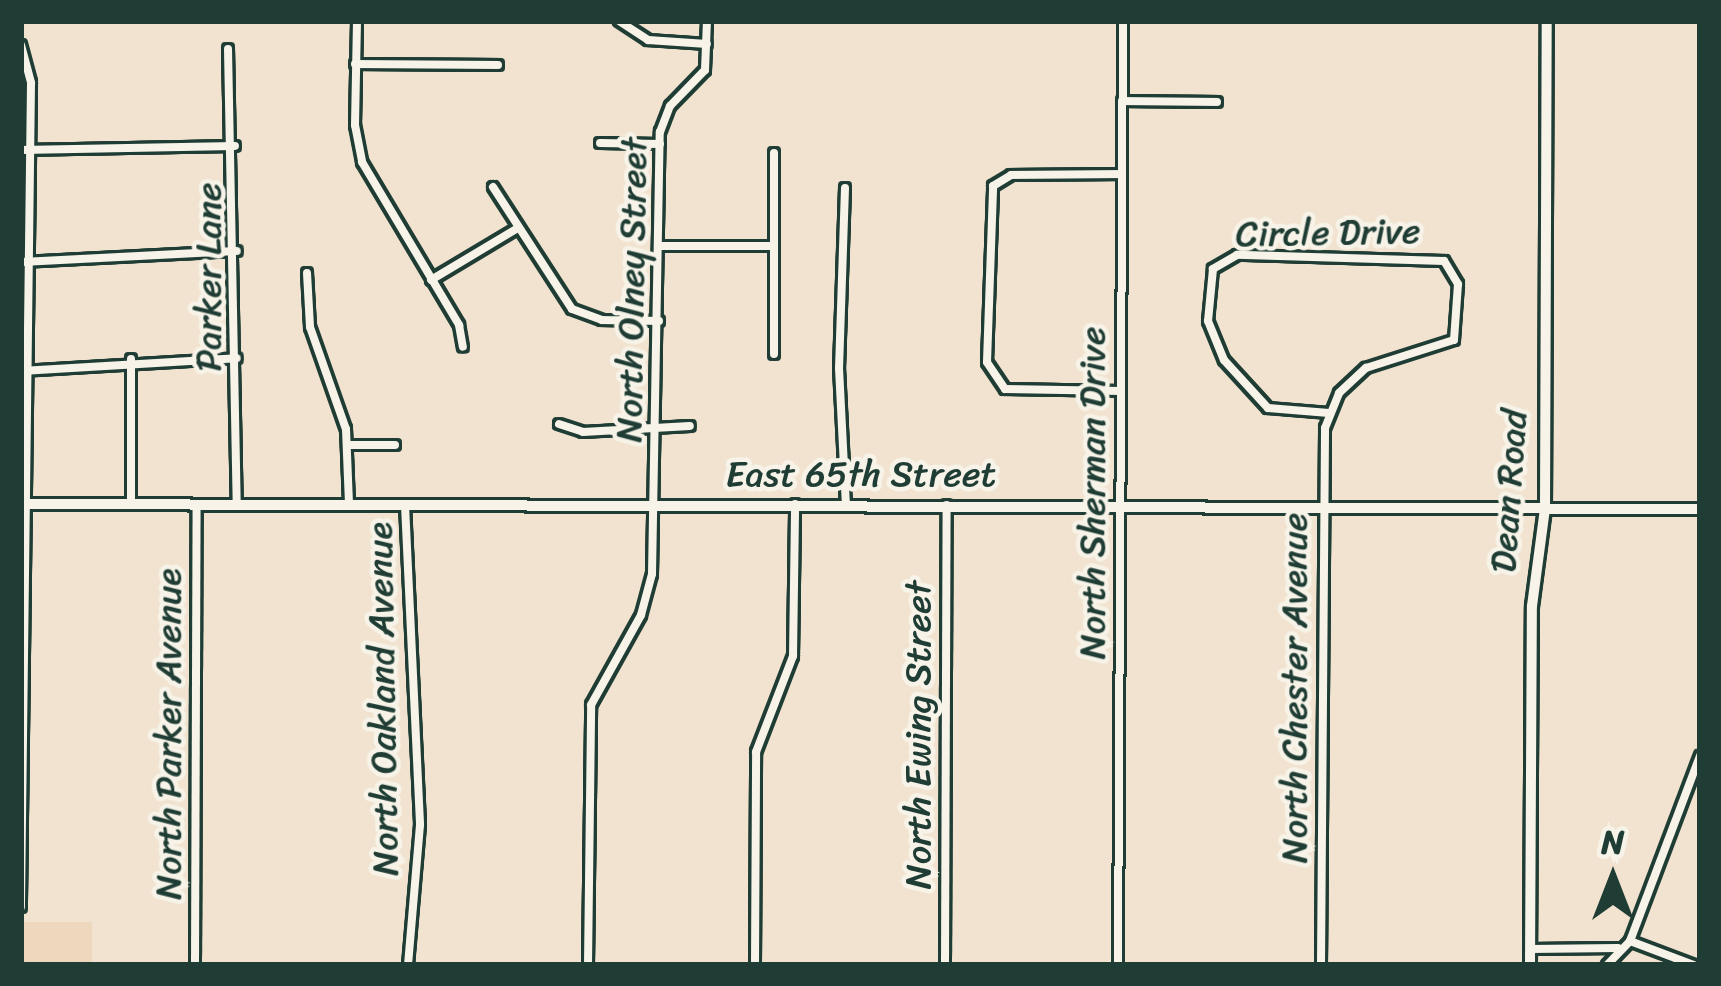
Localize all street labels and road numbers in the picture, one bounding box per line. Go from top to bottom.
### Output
street label: North Olney Street [608,137,656,443]
street label: Parker Lane [187,182,231,372]
street label: Circle Drive [1235,210,1421,256]
street label: North Sherman Drive [1071,327,1115,659]
street label: Dean Road [1482,408,1536,574]
street label: East 65th Street [726,453,996,497]
street label: North Chester Avenue [1273,513,1317,863]
street label: North Oakland Avenue [358,522,408,876]
street label: North Parker Avenue [147,567,191,901]
street label: North Ewing Street [897,581,941,889]

